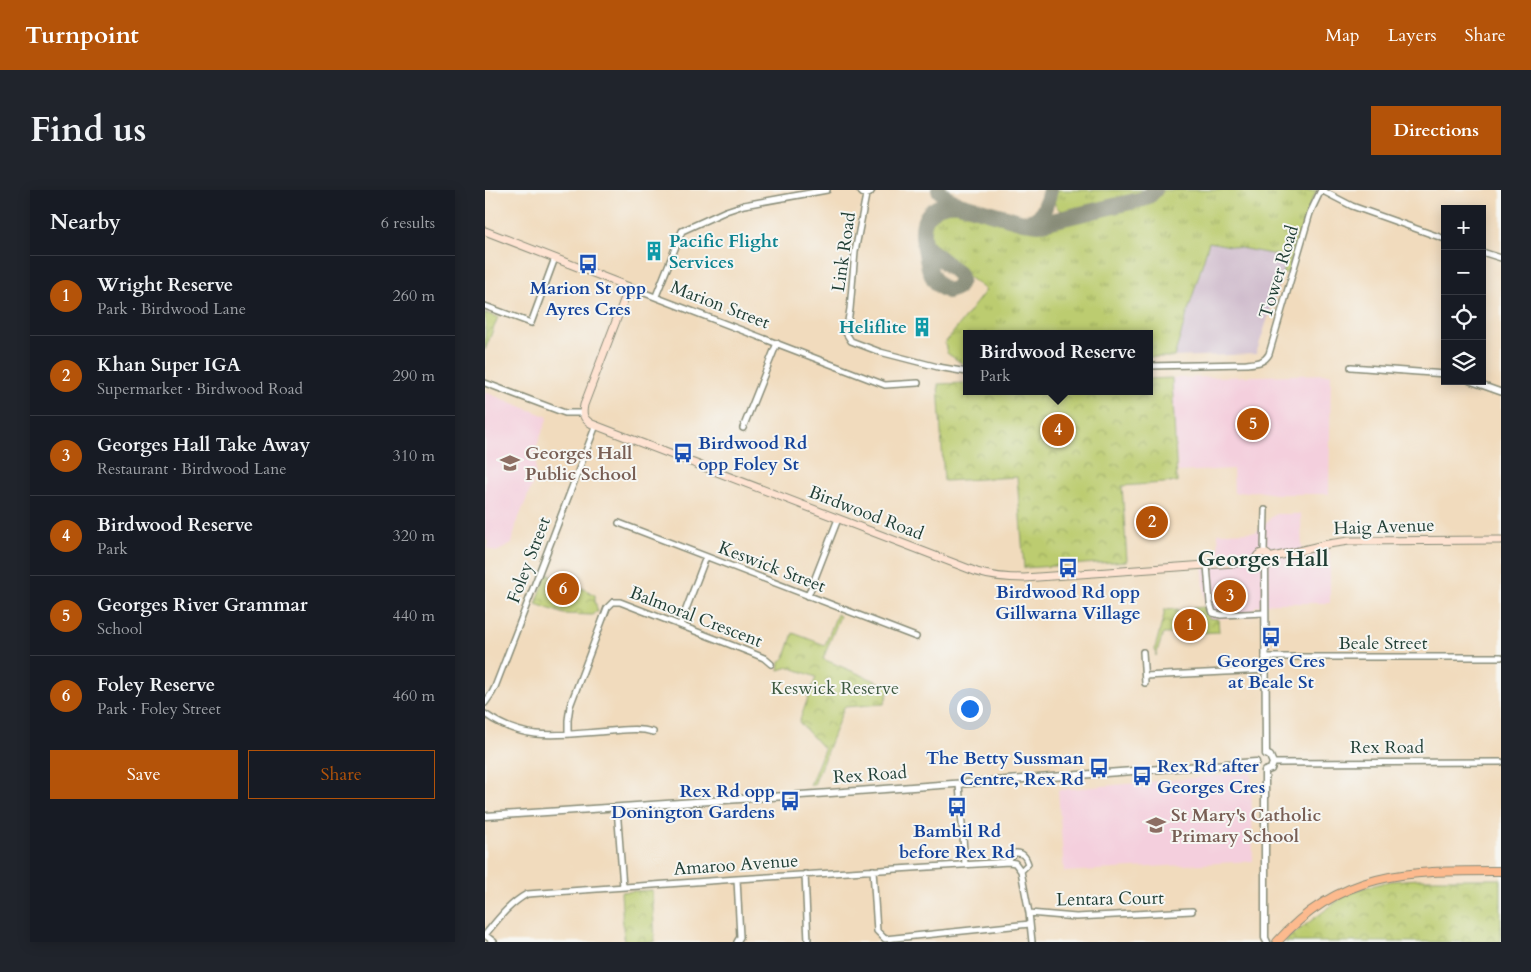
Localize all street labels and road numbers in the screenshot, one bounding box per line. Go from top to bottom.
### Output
street label: Link Road [826,210,862,293]
street label: Tower Road [1253,222,1305,322]
street label: Marion Street [667,275,774,335]
street label: Birdwood Road [805,480,927,547]
street label: Foley Street [501,513,557,607]
street label: Haig Avenue [1333,513,1435,541]
street label: Keswick Street [715,535,830,599]
street label: Balmoral Crescent [626,580,766,654]
street label: Beale Street [1338,631,1428,656]
street label: Rex Road [1350,735,1424,760]
street label: Rex Road [832,760,908,790]
street label: Amaroo Avenue [673,848,799,882]
street label: Lentara Court [1056,886,1164,912]

